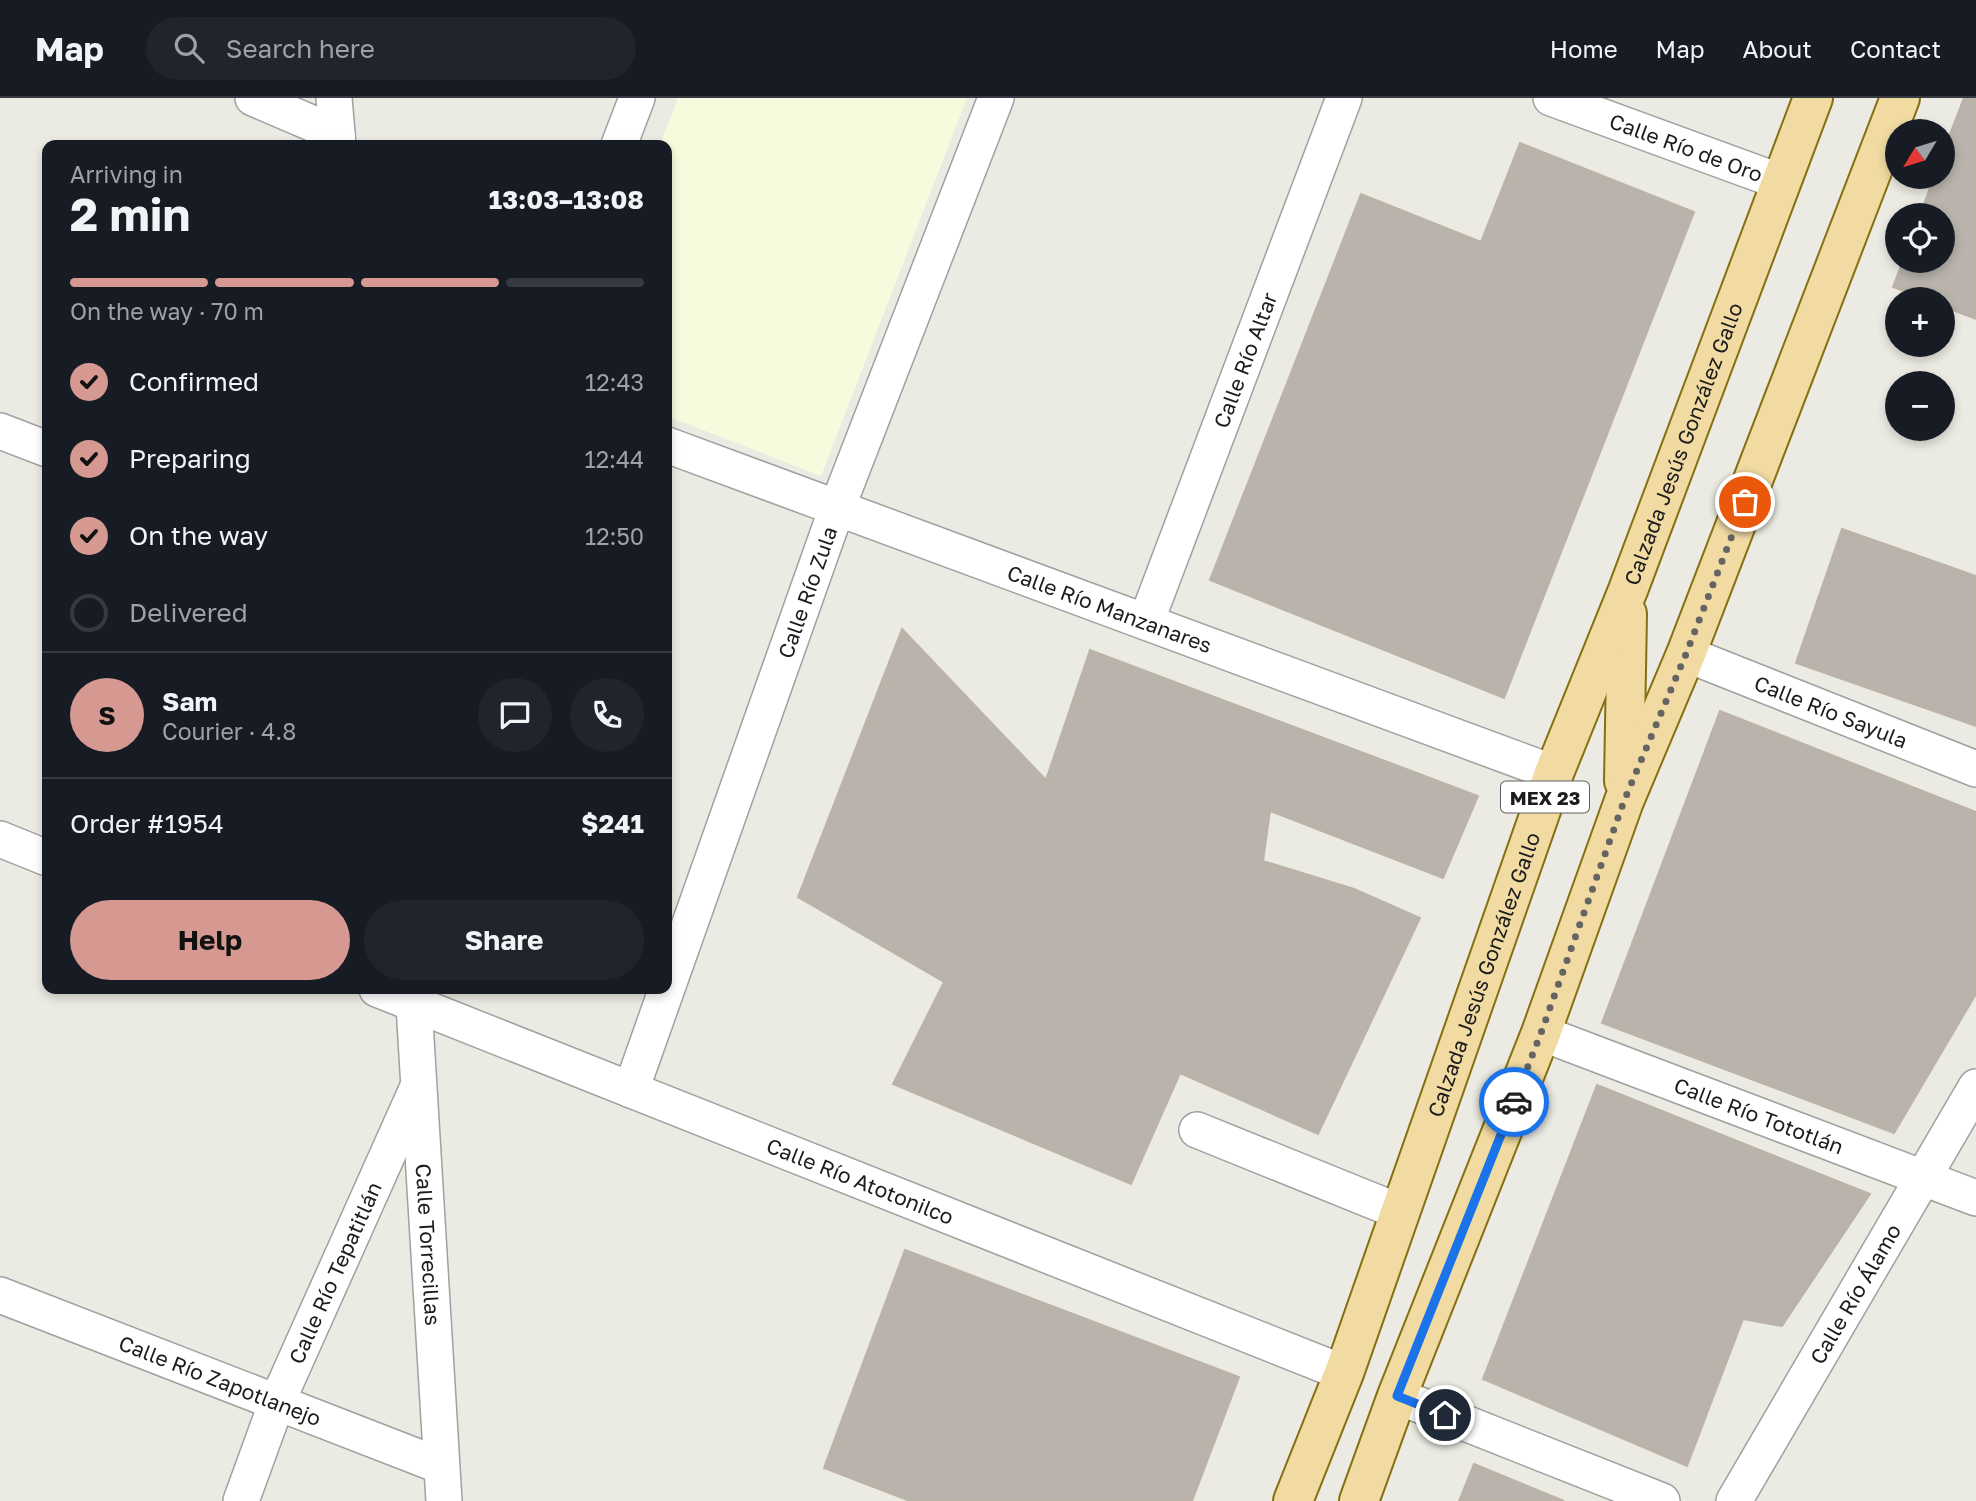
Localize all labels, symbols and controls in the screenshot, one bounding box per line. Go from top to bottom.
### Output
search box [146,17,636,80]
text: Map [35,29,104,68]
icon: search [170,29,208,67]
text: Search here [226,33,375,64]
text: Home [1550,34,1618,63]
text: Map [1656,34,1705,63]
text: About [1743,34,1812,63]
text: Contact [1850,34,1941,63]
street label: Calle Río de Oro [1606,108,1766,187]
north arrow [1885,119,1955,189]
map controls [1885,119,1955,441]
text: Arriving in [70,160,183,188]
text: 13:03–13:08 [489,184,644,215]
text: 2 min [70,186,190,241]
button: locate [1885,203,1955,273]
button: + [1885,287,1955,357]
street label: Calle Río Altar [1208,289,1282,432]
text: On the way · 70 m [70,297,264,325]
street label: Calzada Jesús González Gallo [1618,299,1748,589]
icon: check [70,363,108,401]
text: Confirmed [129,366,259,397]
text: 12:43 [585,368,644,396]
button: − [1885,371,1955,441]
icon: check [70,440,108,478]
text: Preparing [129,443,251,474]
text: 12:44 [585,445,644,473]
pin [1715,472,1775,532]
icon: bag [1726,483,1764,521]
icon: check [70,517,108,555]
text: On the way [129,520,268,551]
text: 12:50 [585,522,644,550]
street label: Calle Río Zula [772,523,842,662]
street label: Calle Río Manzanares [1004,559,1216,658]
text: Delivered [129,597,248,628]
street label: Calle Río Sayula [1751,669,1911,754]
button: chat [478,678,552,752]
button: phone [570,678,644,752]
text: Sam [162,686,217,717]
text: S [98,700,116,731]
text: Courier · 4.8 [162,717,296,745]
road number: MEX 23 [1501,782,1589,812]
text: Order #1954 [70,808,224,839]
text: $241 [581,808,644,839]
street label: Calzada Jesús González Gallo [1422,829,1545,1120]
button: Help [70,900,350,980]
button: Share [364,900,644,980]
courier [1479,1067,1549,1137]
street label: Calle Río Tototlán [1670,1072,1847,1160]
icon: car [1495,1083,1533,1121]
street label: Calle Río Atotonilco [763,1132,958,1230]
street label: Calle Torrecillas [411,1163,446,1326]
street label: Calle Río Tepatitlán [283,1178,387,1368]
street label: Calle Río Álamo [1804,1219,1906,1369]
street label: Calle Río Zapotlanejo [115,1329,325,1431]
pin [1415,1385,1475,1445]
icon: home [1426,1396,1464,1434]

